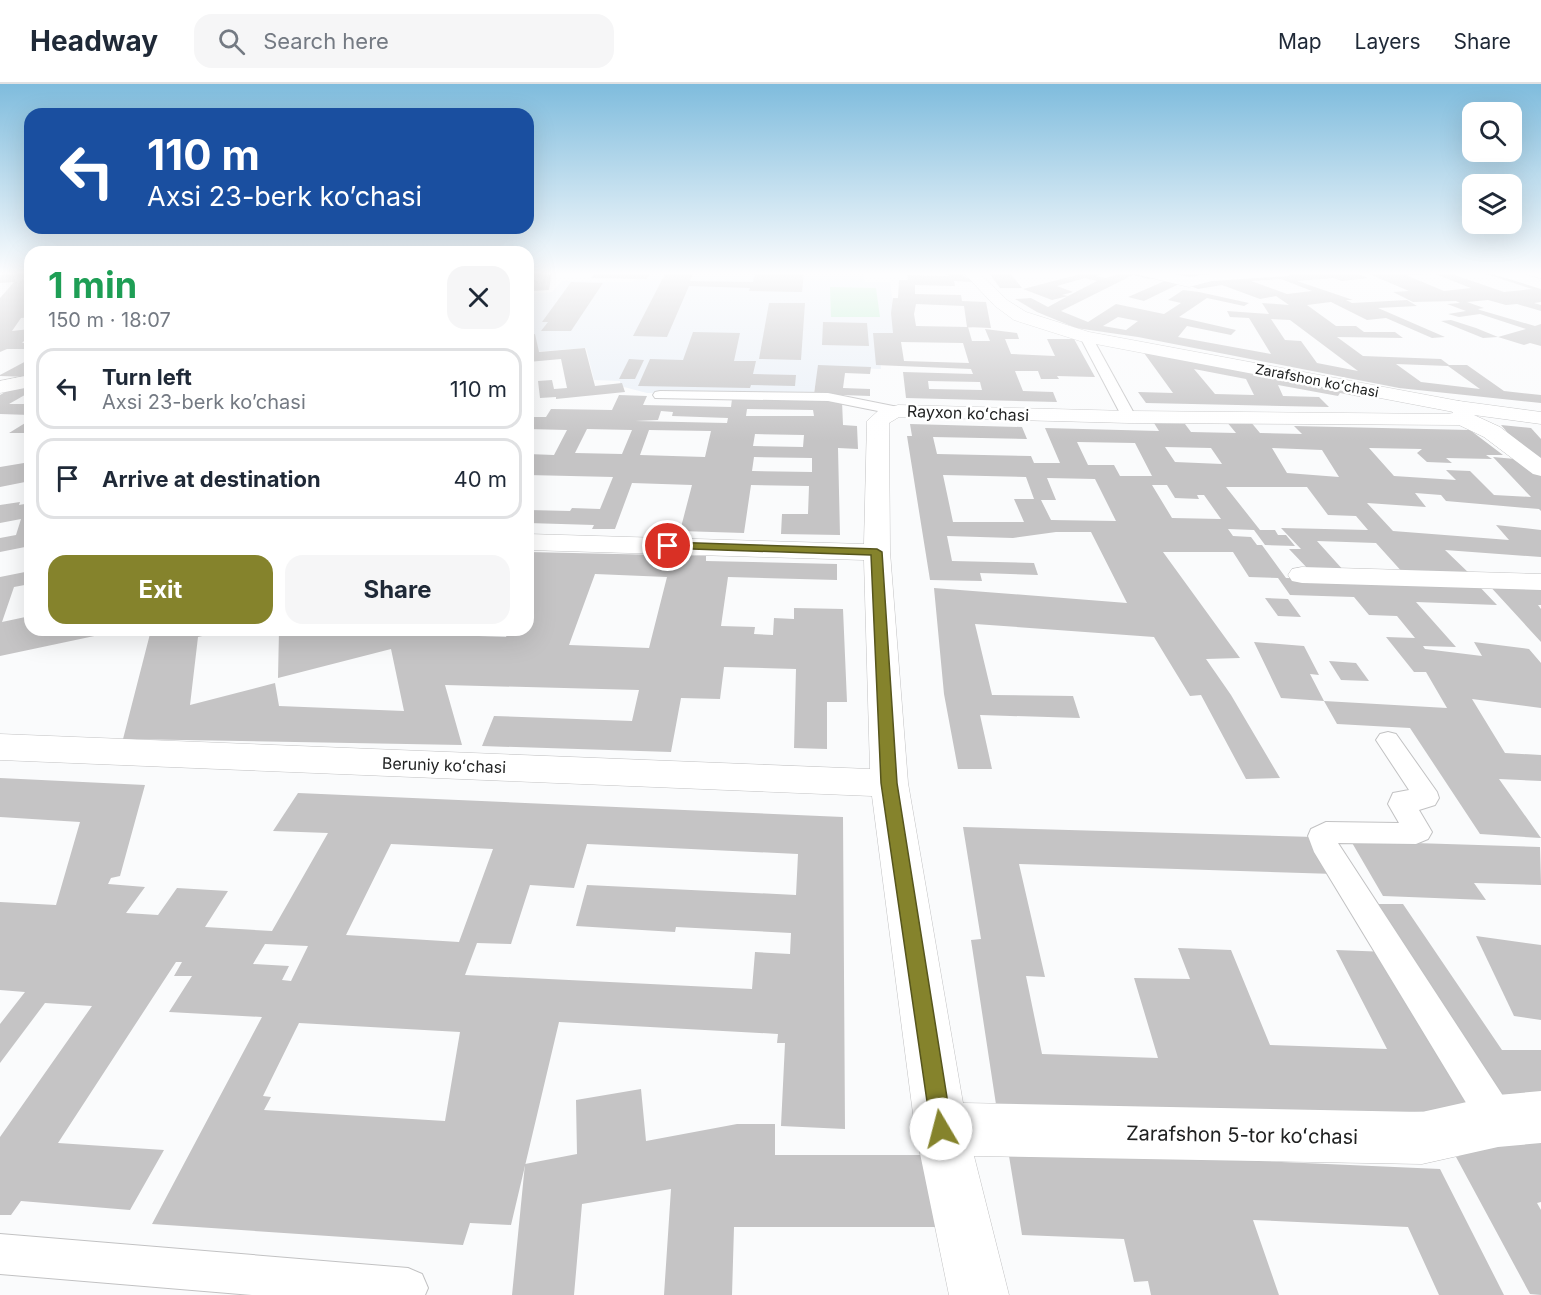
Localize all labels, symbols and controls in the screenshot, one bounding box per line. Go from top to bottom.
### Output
search box [194,14,614,68]
text: Headway [30,24,158,58]
icon: search [215,25,248,58]
text: Search here [263,28,389,54]
text: Map [1278,29,1322,54]
text: Layers [1355,29,1421,54]
text: Share [1454,29,1511,54]
map controls [1462,102,1522,234]
button: search [1462,102,1522,162]
text: 110 m [147,129,260,180]
icon: left [48,132,126,210]
button: layers [1462,174,1522,234]
text: Аxsi 23-berk koʼchasi [147,180,422,213]
text: 1 min [48,263,137,307]
button: close [447,266,510,329]
text: 150 m · 18:07 [48,308,171,332]
street label: Zarafshon koʻchasi [1254,360,1380,400]
text: Turn left [102,364,192,390]
icon: left [51,372,84,405]
text: 110 m [450,376,507,402]
text: Аxsi 23-berk koʼchasi [102,390,306,414]
street label: Rayxon koʻchasi [907,401,1029,425]
icon: arrive [51,462,84,495]
text: Arrive at destination [102,466,321,492]
text: 40 m [453,466,507,492]
pin [642,520,693,571]
icon: arrive [651,529,684,562]
button: Exit [48,555,273,624]
button: Share [285,555,510,624]
street label: Beruniy koʻchasi [382,753,506,777]
position arrow [909,1097,973,1161]
street label: Zarafshon 5-tor koʻchasi [1126,1121,1358,1149]

